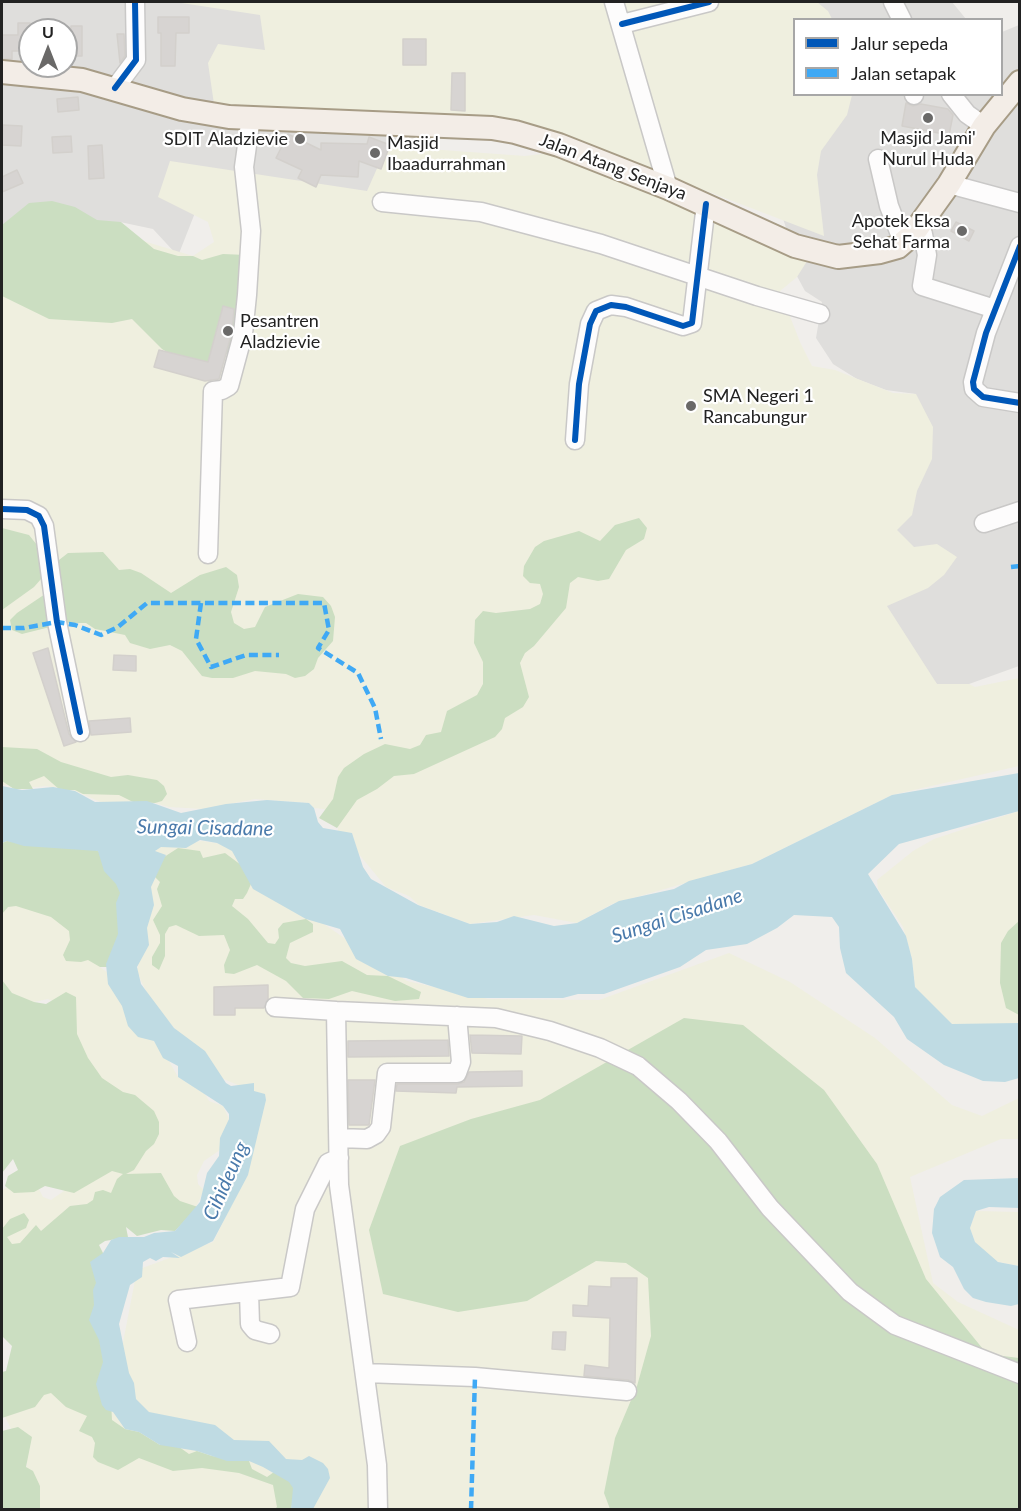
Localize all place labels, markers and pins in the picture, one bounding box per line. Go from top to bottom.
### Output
marker: Masjid Jami' Nurul Huda [921,111,935,125]
place label: Masjid Jami' Nurul Huda [880,127,976,170]
place label: SDIT Aladzievie [164,128,288,150]
marker: SDIT Aladzievie [293,132,307,146]
place label: Masjid Ibaadurrahman [387,132,506,174]
marker: Masjid Ibaadurrahman [368,146,382,160]
place label: Apotek Eksa Sehat Farma [852,210,950,252]
marker: Apotek Eksa Sehat Farma [955,224,969,238]
place label: Pesantren Aladzievie [240,310,320,352]
marker: Pesantren Aladzievie [221,324,235,338]
place label: SMA Negeri 1 Rancabungur [703,385,814,428]
marker: SMA Negeri 1 Rancabungur [684,399,698,413]

